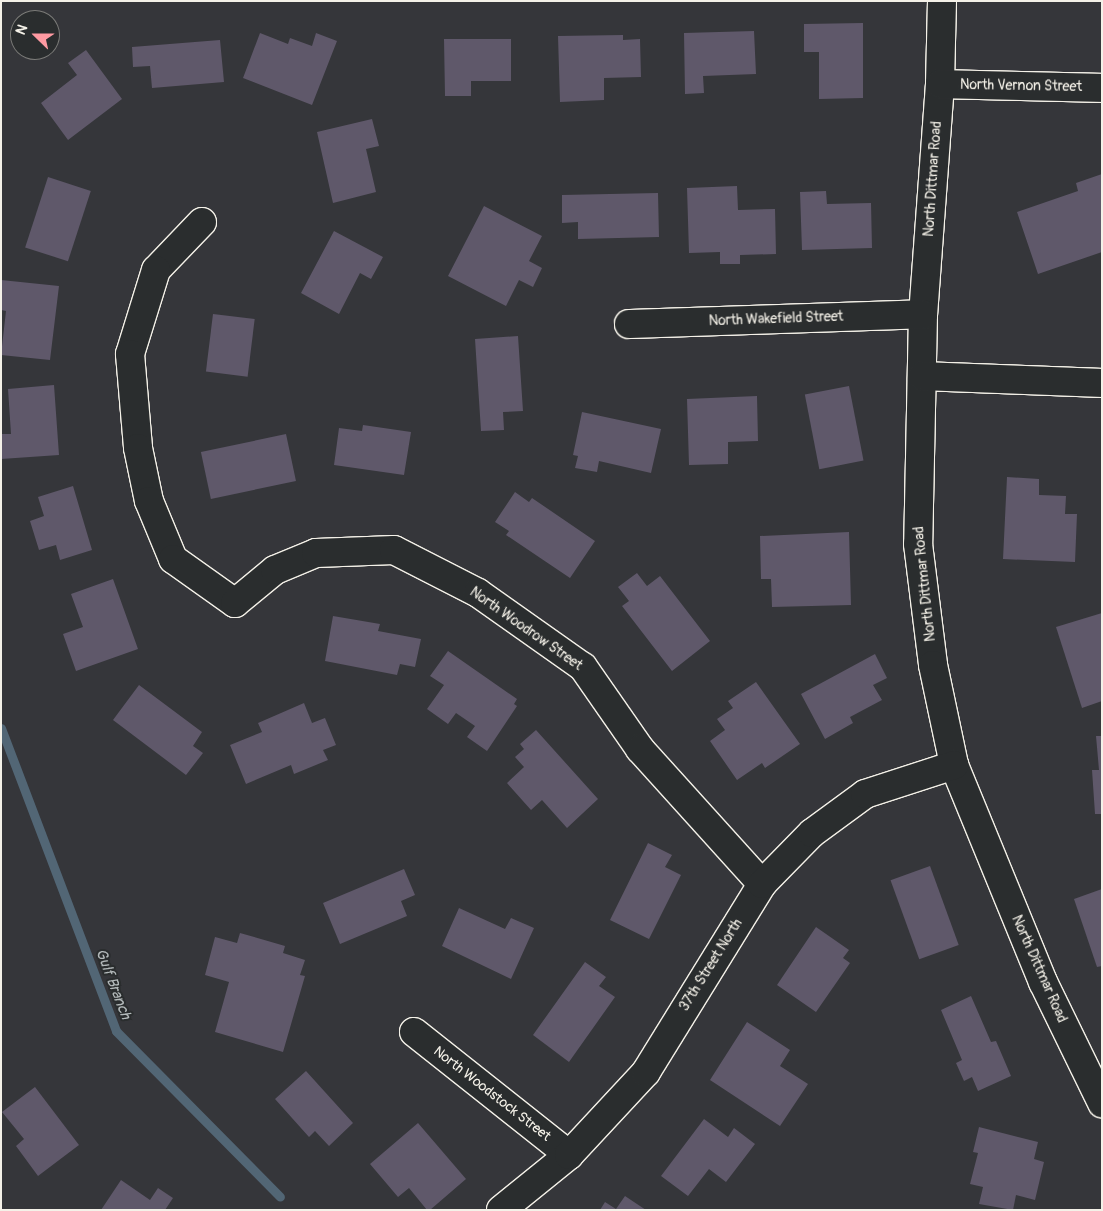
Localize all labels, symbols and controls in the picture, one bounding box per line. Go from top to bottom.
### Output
north arrow [10,10,60,60]
text: N [12,22,31,37]
street label: North Vernon Street [960,77,1082,95]
street label: North Dittmar Road [921,121,945,237]
street label: North Wakefield Street [708,308,844,330]
street label: North Dittmar Road [911,526,939,642]
street label: North Woodrow Street [466,584,586,674]
street label: North Dittmar Road [1008,913,1070,1025]
street label: 37th Street North [676,916,746,1014]
water label: Gulf Branch [91,946,135,1022]
street label: North Woodstock Street [430,1043,554,1145]

